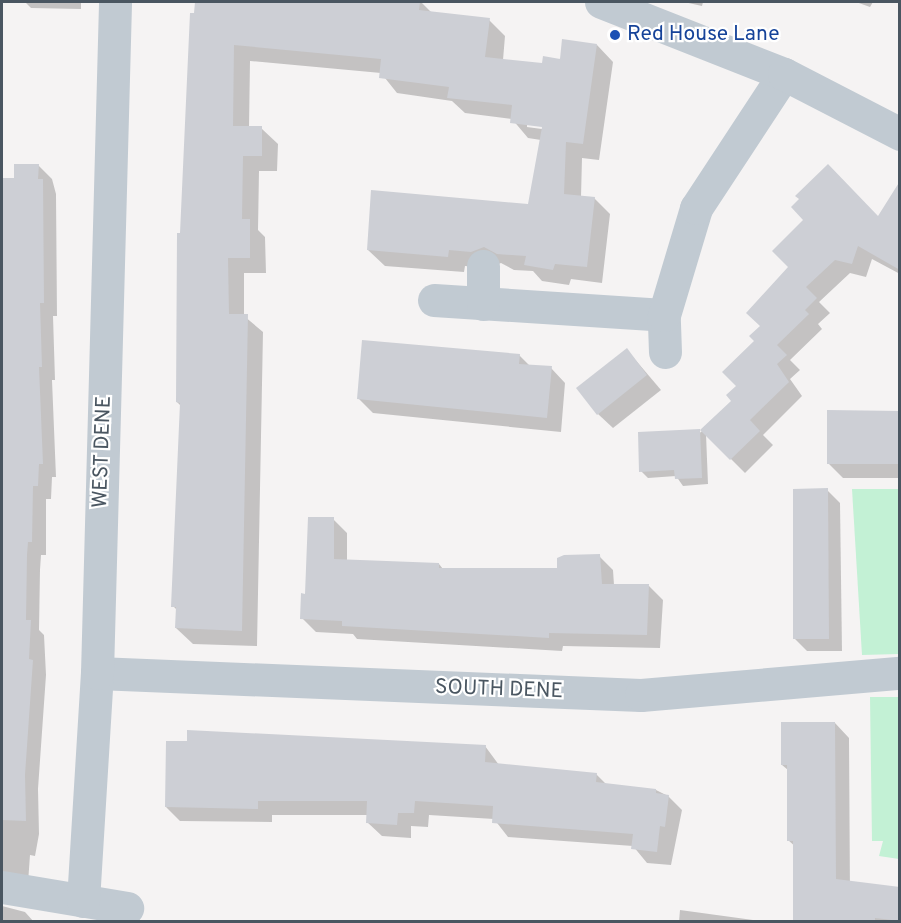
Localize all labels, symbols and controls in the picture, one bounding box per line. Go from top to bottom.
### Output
place label: Red House Lane [627,22,780,48]
marker: Red House Lane [608,28,622,42]
street label: WEST DENE [88,395,118,509]
street label: SOUTH DENE [434,675,564,705]

